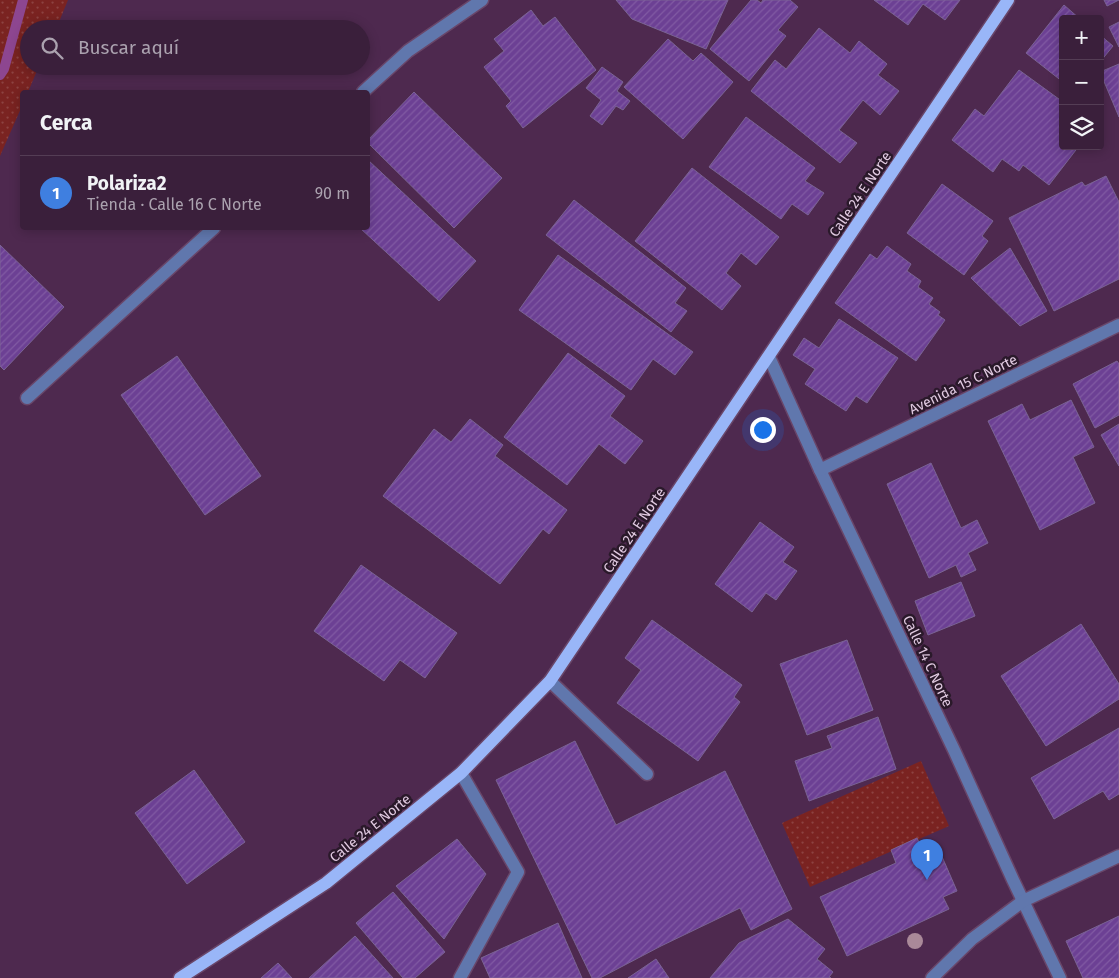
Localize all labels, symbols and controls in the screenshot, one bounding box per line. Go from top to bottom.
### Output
map controls [1059,15,1104,150]
button: + [1059,15,1104,60]
search box [20,20,370,75]
icon: search [38,34,66,62]
text: Buscar aquí [78,36,179,59]
button: − [1059,60,1104,105]
button: layers [1059,105,1104,150]
text: Cerca [40,110,92,136]
street label: Calle 24 E Norte [826,148,895,240]
text: Polariza2 [87,172,167,195]
text: 1 [52,184,60,203]
text: 90 m [315,184,350,203]
text: Tienda · Calle 16 C Norte [87,195,262,214]
street label: Avenida 15 C Norte [906,351,1020,418]
your location [750,417,776,443]
street label: Calle 24 E Norte [600,484,669,576]
street label: Calle 14 C Norte [899,613,956,710]
street label: Calle 24 E Norte [326,791,414,866]
pin: 1 [911,839,943,880]

